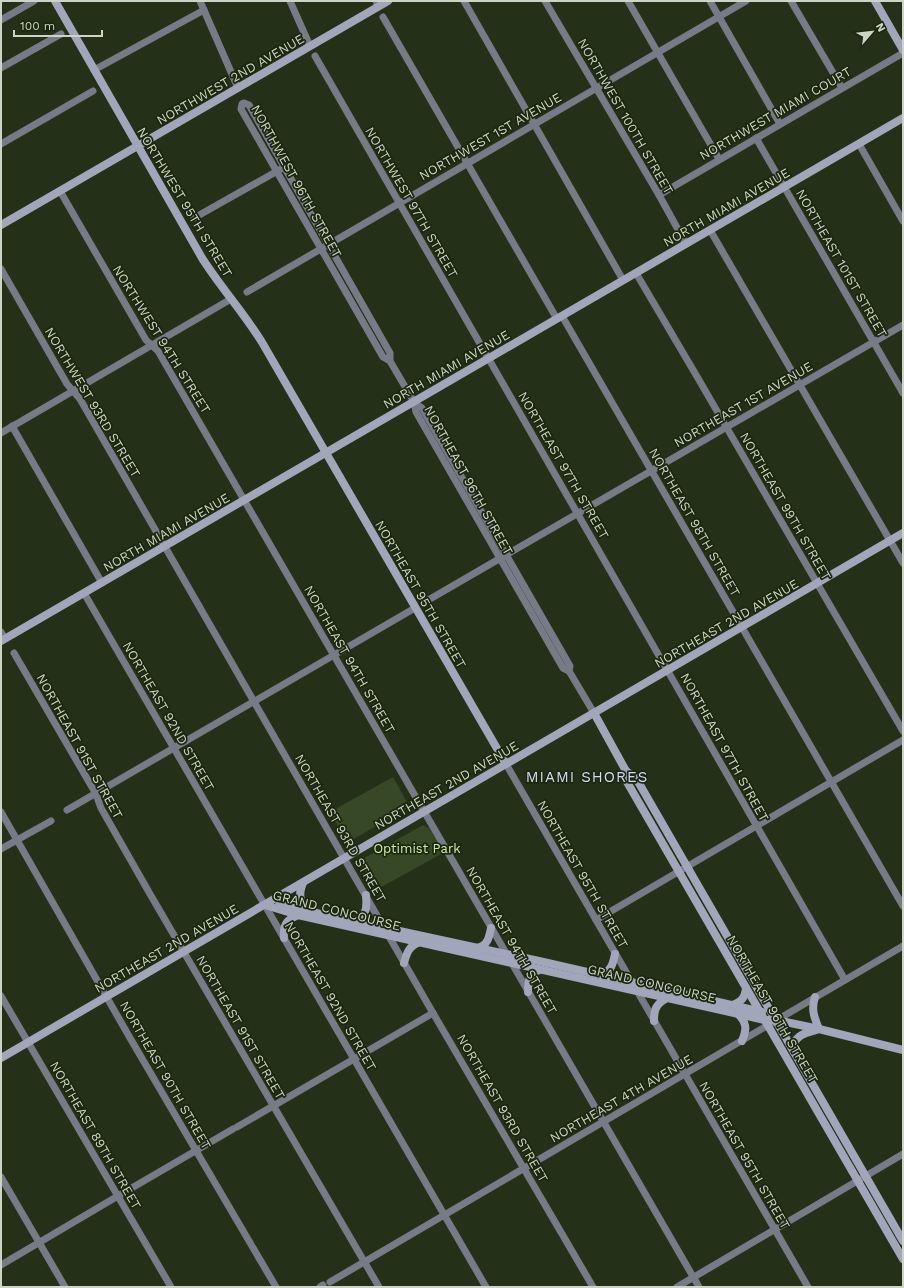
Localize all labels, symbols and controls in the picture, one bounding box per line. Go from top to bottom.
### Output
scale bar [14,12,102,38]
north arrow [852,12,892,52]
text: 100 m [20,19,55,33]
text: N [873,21,888,34]
street label: NORTHWEST 2ND AVENUE [154,31,307,128]
street label: NORTHWEST 100TH STREET [575,36,676,197]
street label: NORTHWEST MIAMI COURT [697,64,854,163]
street label: NORTHWEST 1ST AVENUE [417,90,564,183]
street label: NORTHWEST 96TH STREET [248,102,345,260]
street label: NORTHWEST 97TH STREET [362,124,461,280]
street label: NORTHWEST 95TH STREET [134,125,235,280]
street label: NORTH MIAMI AVENUE [660,165,792,250]
street label: NORTHEAST 101ST STREET [793,187,890,340]
street label: NORTHWEST 94TH STREET [110,262,214,416]
street label: NORTHWEST 93RD STREET [42,325,143,480]
street label: NORTH MIAMI AVENUE [380,327,512,412]
street label: NORTHEAST 1ST AVENUE [671,359,815,450]
street label: NORTHEAST 97TH STREET [515,389,612,542]
street label: NORTHEAST 96TH STREET [421,403,516,558]
street label: NORTHEAST 99TH STREET [737,430,834,583]
street label: NORTHEAST 98TH STREET [646,446,743,599]
street label: NORTH MIAMI AVENUE [100,490,232,575]
street label: NORTHEAST 95TH STREET [372,518,469,671]
street label: NORTHEAST 2ND AVENUE [652,576,801,671]
street label: NORTHEAST 94TH STREET [301,583,398,736]
street label: NORTHEAST 92ND STREET [120,639,218,794]
street label: NORTHEAST 97TH STREET [677,670,772,824]
street label: NORTHEAST 91ST STREET [33,671,126,822]
street label: NORTHEAST 2ND AVENUE [372,738,521,833]
street label: NORTHEAST 93RD STREET [292,752,389,905]
district label: MIAMI SHORES [526,768,648,786]
street label: NORTHEAST 95TH STREET [534,798,631,951]
park label: Optimist Park [373,841,461,856]
street label: NORTHEAST 94TH STREET [463,864,560,1017]
street label: GRAND CONCOURSE [271,887,402,934]
street label: NORTHEAST 2ND AVENUE [92,901,241,996]
street label: NORTHEAST 92ND STREET [282,919,380,1074]
street label: NORTHEAST 96TH STREET [724,933,821,1086]
street label: NORTHEAST 91ST STREET [193,953,288,1102]
street label: GRAND CONCOURSE [586,961,718,1006]
street label: NORTHEAST 90TH STREET [117,999,214,1152]
street label: NORTHEAST 93RD STREET [454,1032,551,1185]
street label: NORTHEAST 4TH AVENUE [547,1051,695,1145]
street label: NORTHEAST 89TH STREET [47,1059,144,1212]
street label: NORTHEAST 95TH STREET [696,1079,793,1232]

